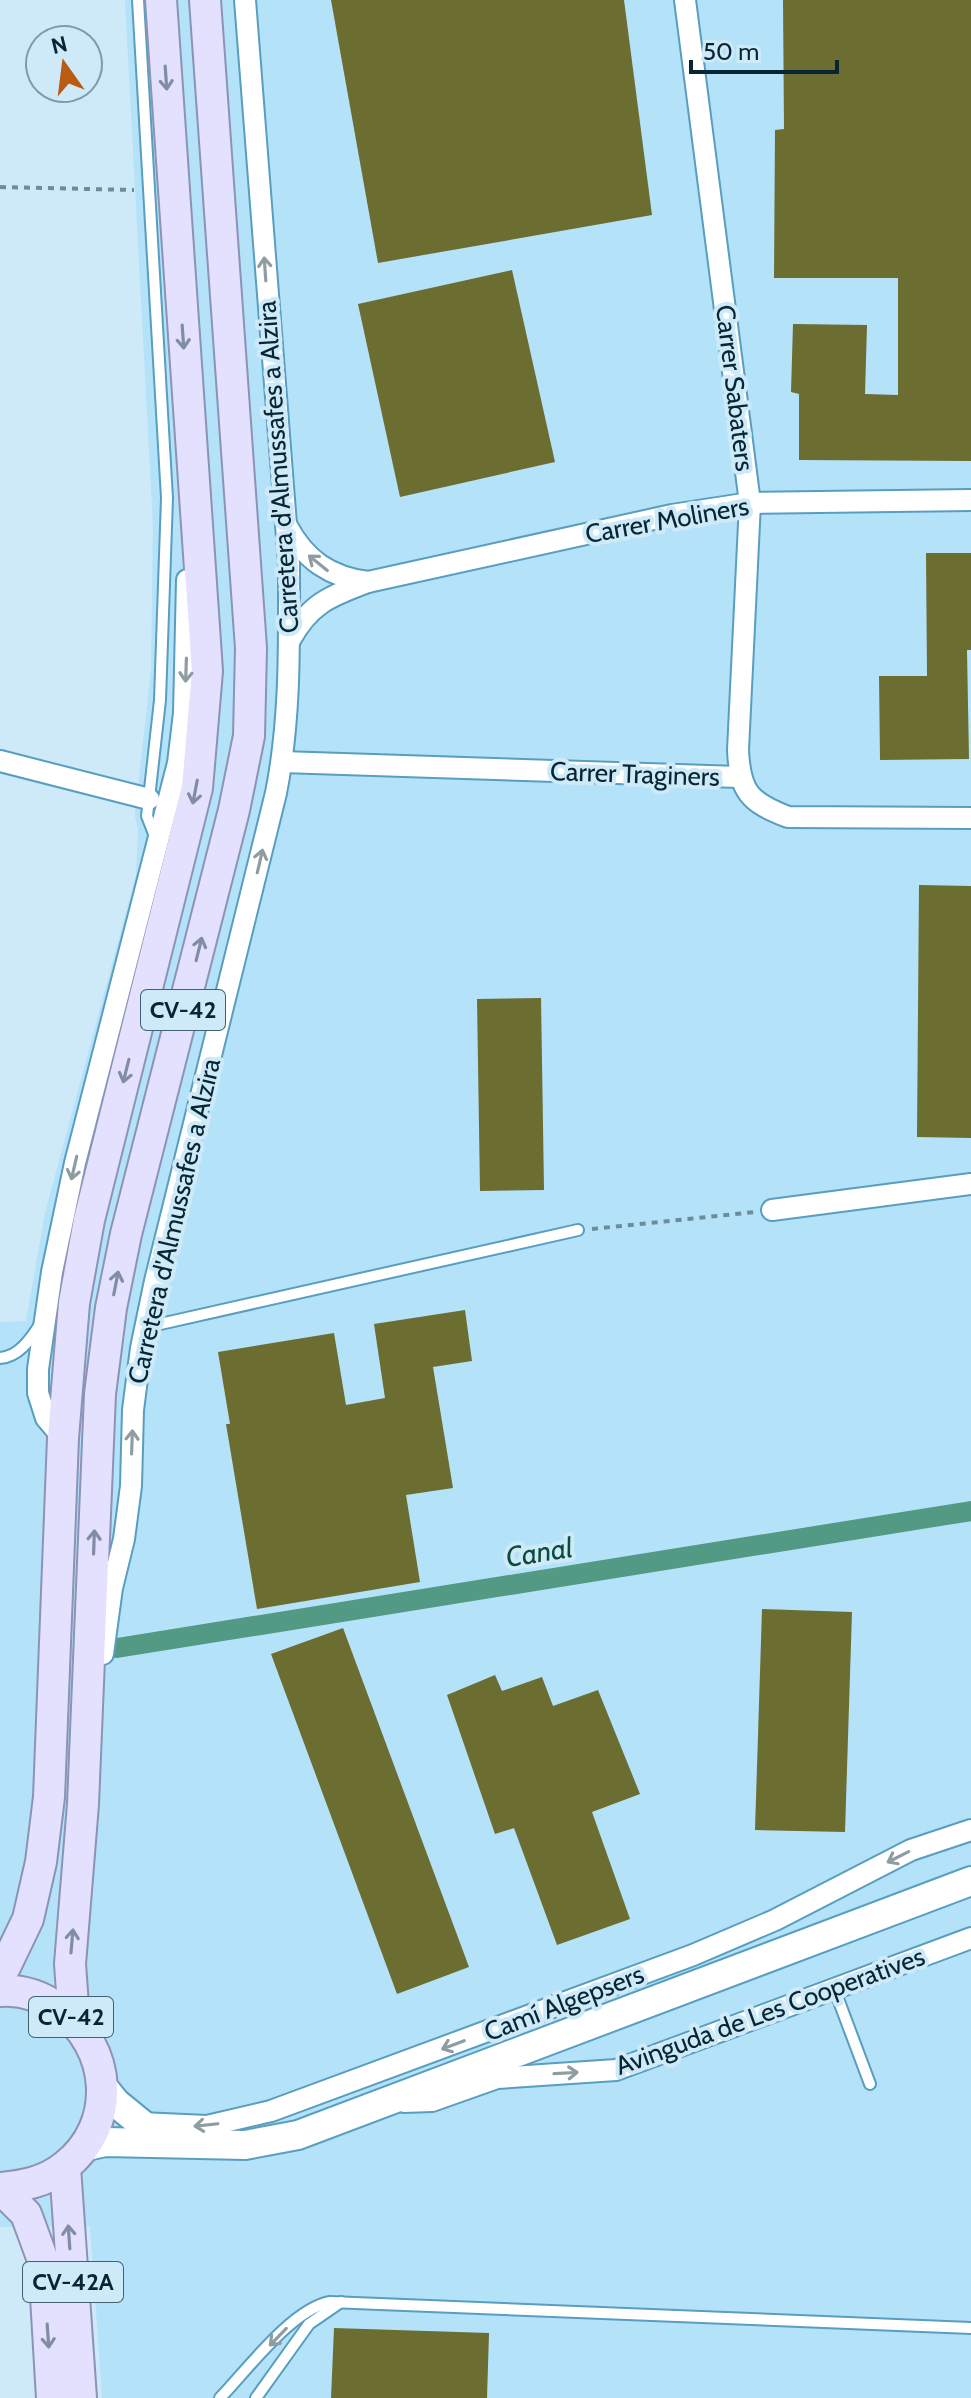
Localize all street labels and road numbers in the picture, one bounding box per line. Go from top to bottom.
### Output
street label: Carretera d'Almussafes a Alzira [250,299,306,634]
street label: Carrer Sabaters [709,303,761,473]
street label: Carrer Moliners [583,490,752,550]
street label: Carrer Traginers [550,755,721,793]
road number: CV-42 [141,990,225,1030]
street label: Carretera d'Almussafes a Alzira [121,1055,227,1387]
street label: Avinguda de Les Cooperatives [611,1940,929,2082]
street label: Camí Algepsers [480,1958,649,2048]
road number: CV-42 [29,1997,113,2037]
road number: CV-42A [23,2262,123,2302]

